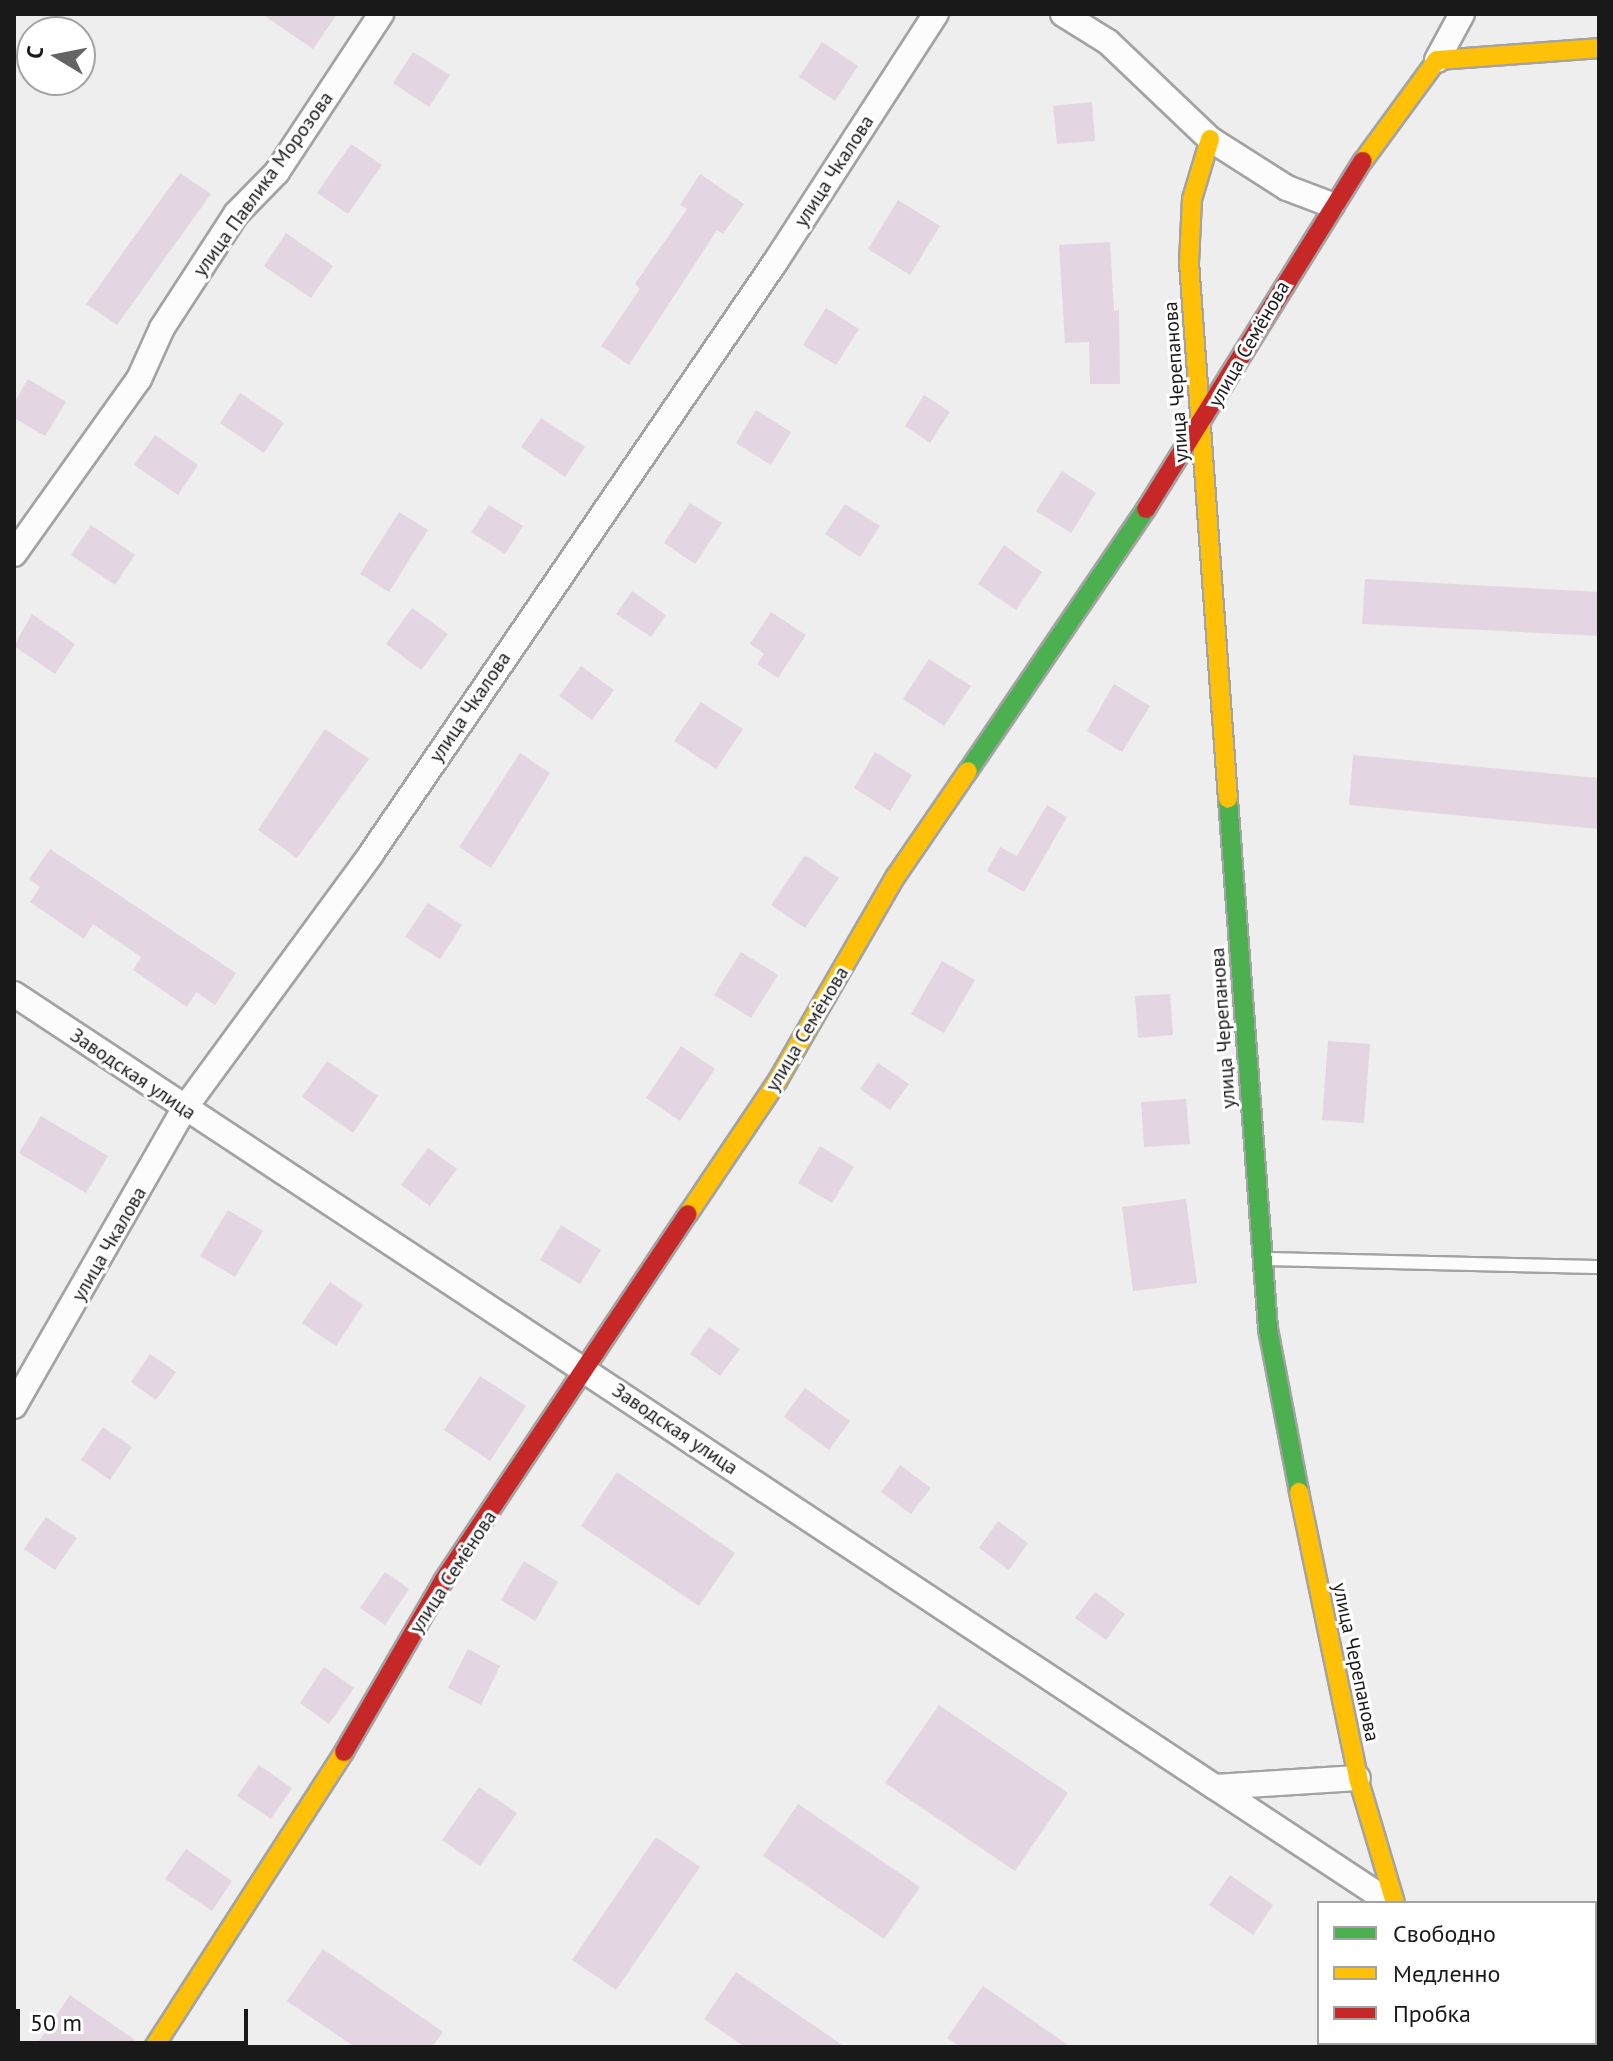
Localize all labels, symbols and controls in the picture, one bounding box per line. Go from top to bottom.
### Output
north arrow [16,16,96,96]
text: С [19,44,49,61]
street label: улица Павлика Морозова [188,87,338,281]
street label: улица Чкалова [789,111,879,231]
street label: улица Семёнова [1203,277,1295,411]
street label: улица Черепанова [1158,301,1194,463]
street label: улица Чкалова [424,647,516,767]
street label: улица Черепанова [1205,947,1241,1109]
street label: улица Семёнова [760,962,854,1096]
street label: Заводская улица [66,1023,200,1125]
street label: улица Чкалова [66,1182,152,1306]
street label: Заводская улица [608,1378,742,1480]
street label: улица Семёнова [404,1506,502,1638]
street label: улица Черепанова [1327,1581,1385,1743]
legend [1317,1901,1597,2045]
text: Свободно [1393,1918,1496,1949]
text: Медленно [1393,1958,1500,1989]
scale bar [20,1993,252,2043]
text: Пробка [1393,1998,1471,2029]
text: 50 m [30,2007,82,2038]

